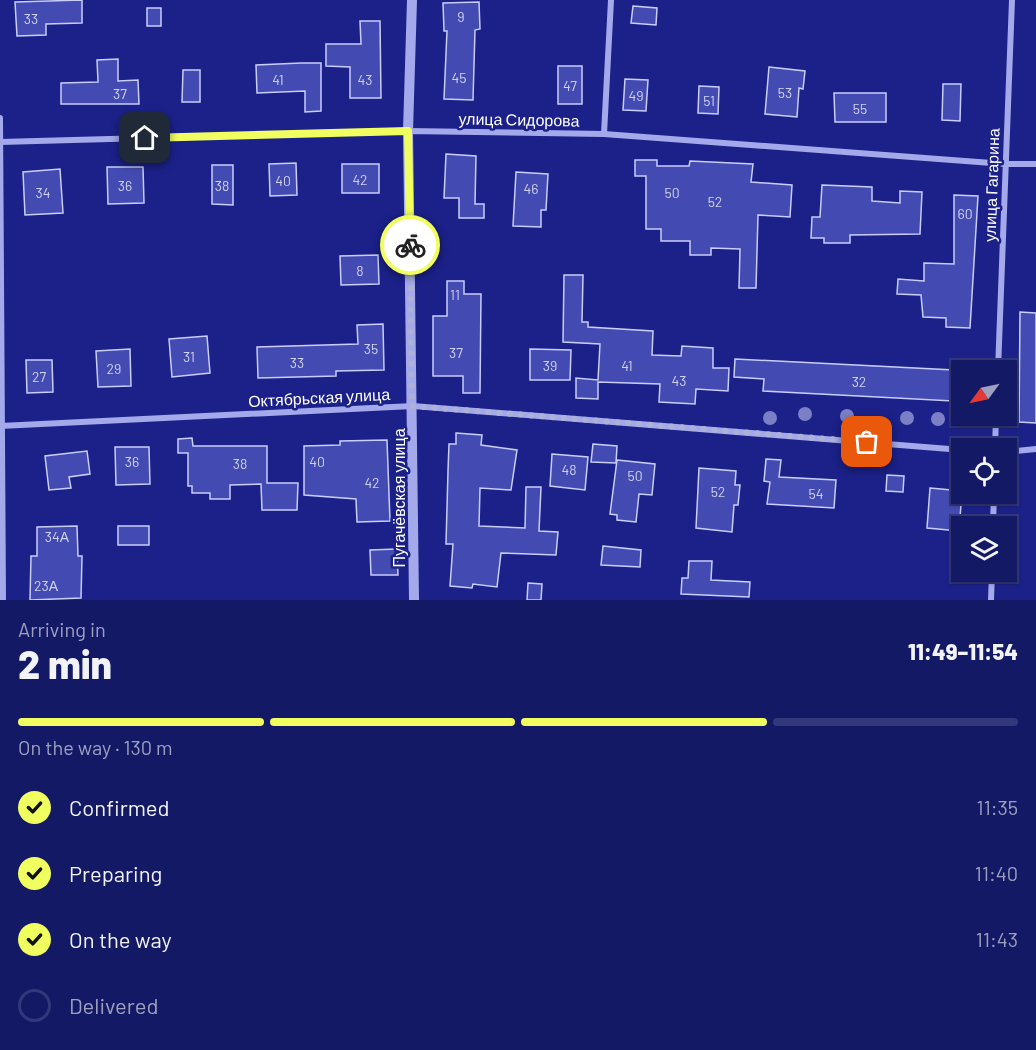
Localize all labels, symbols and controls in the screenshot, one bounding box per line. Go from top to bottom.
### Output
house number: 9 [457,8,465,25]
house number: 33 [24,10,38,27]
house number: 45 [452,69,466,86]
house number: 41 [272,71,284,88]
house number: 43 [358,71,372,88]
house number: 47 [563,77,577,94]
house number: 53 [778,84,792,101]
house number: 37 [113,85,127,102]
house number: 49 [628,87,644,104]
house number: 51 [703,92,715,109]
house number: 55 [853,100,867,117]
street label: улица Сидорова [458,108,580,130]
pin [119,112,170,163]
icon: home [128,121,161,154]
street label: улица Гагарина [980,128,1002,242]
house number: 42 [352,171,368,188]
house number: 40 [275,172,291,189]
house number: 36 [118,177,132,194]
house number: 38 [215,177,229,194]
house number: 46 [524,180,538,197]
house number: 34 [36,184,50,201]
house number: 50 [664,184,680,201]
house number: 52 [708,193,722,210]
house number: 60 [957,205,973,222]
courier [380,215,440,275]
icon: bike [394,229,427,262]
house number: 8 [356,262,364,279]
house number: 11 [450,286,460,303]
house number: 35 [364,340,378,357]
house number: 37 [449,344,463,361]
house number: 31 [183,348,195,365]
house number: 33 [290,354,304,371]
house number: 39 [543,357,557,374]
house number: 41 [621,357,633,374]
house number: 29 [107,360,121,377]
north arrow [951,360,1017,426]
map controls [951,360,1017,582]
house number: 27 [32,368,46,385]
house number: 43 [672,372,686,389]
house number: 32 [852,373,866,390]
street label: Октябрьская улица [248,384,391,410]
pin [841,416,892,467]
icon: bag [850,425,883,458]
street label: Пугачёвская улица [389,428,408,568]
button: locate [951,438,1017,504]
house number: 36 [125,453,139,470]
house number: 40 [309,453,325,470]
house number: 38 [233,455,247,472]
house number: 48 [561,461,577,478]
house number: 50 [627,467,643,484]
house number: 42 [364,474,380,491]
house number: 52 [711,483,725,500]
house number: 54 [809,485,823,502]
button: layers [951,516,1017,582]
house number: 34А [45,528,70,545]
house number: 23А [34,577,59,594]
text: Arriving in [18,617,106,641]
text: 11:49–11:54 [908,638,1018,664]
text: 2 min [18,640,112,687]
text: On the way · 130 m [18,735,173,759]
icon: check [18,791,51,824]
text: Confirmed [69,794,169,820]
text: 11:35 [977,795,1018,819]
icon: check [18,857,51,890]
text: Preparing [69,860,162,886]
text: 11:40 [975,861,1018,885]
icon: check [18,923,51,956]
text: On the way [69,926,172,952]
text: 11:43 [976,927,1018,951]
text: Delivered [69,992,158,1018]

